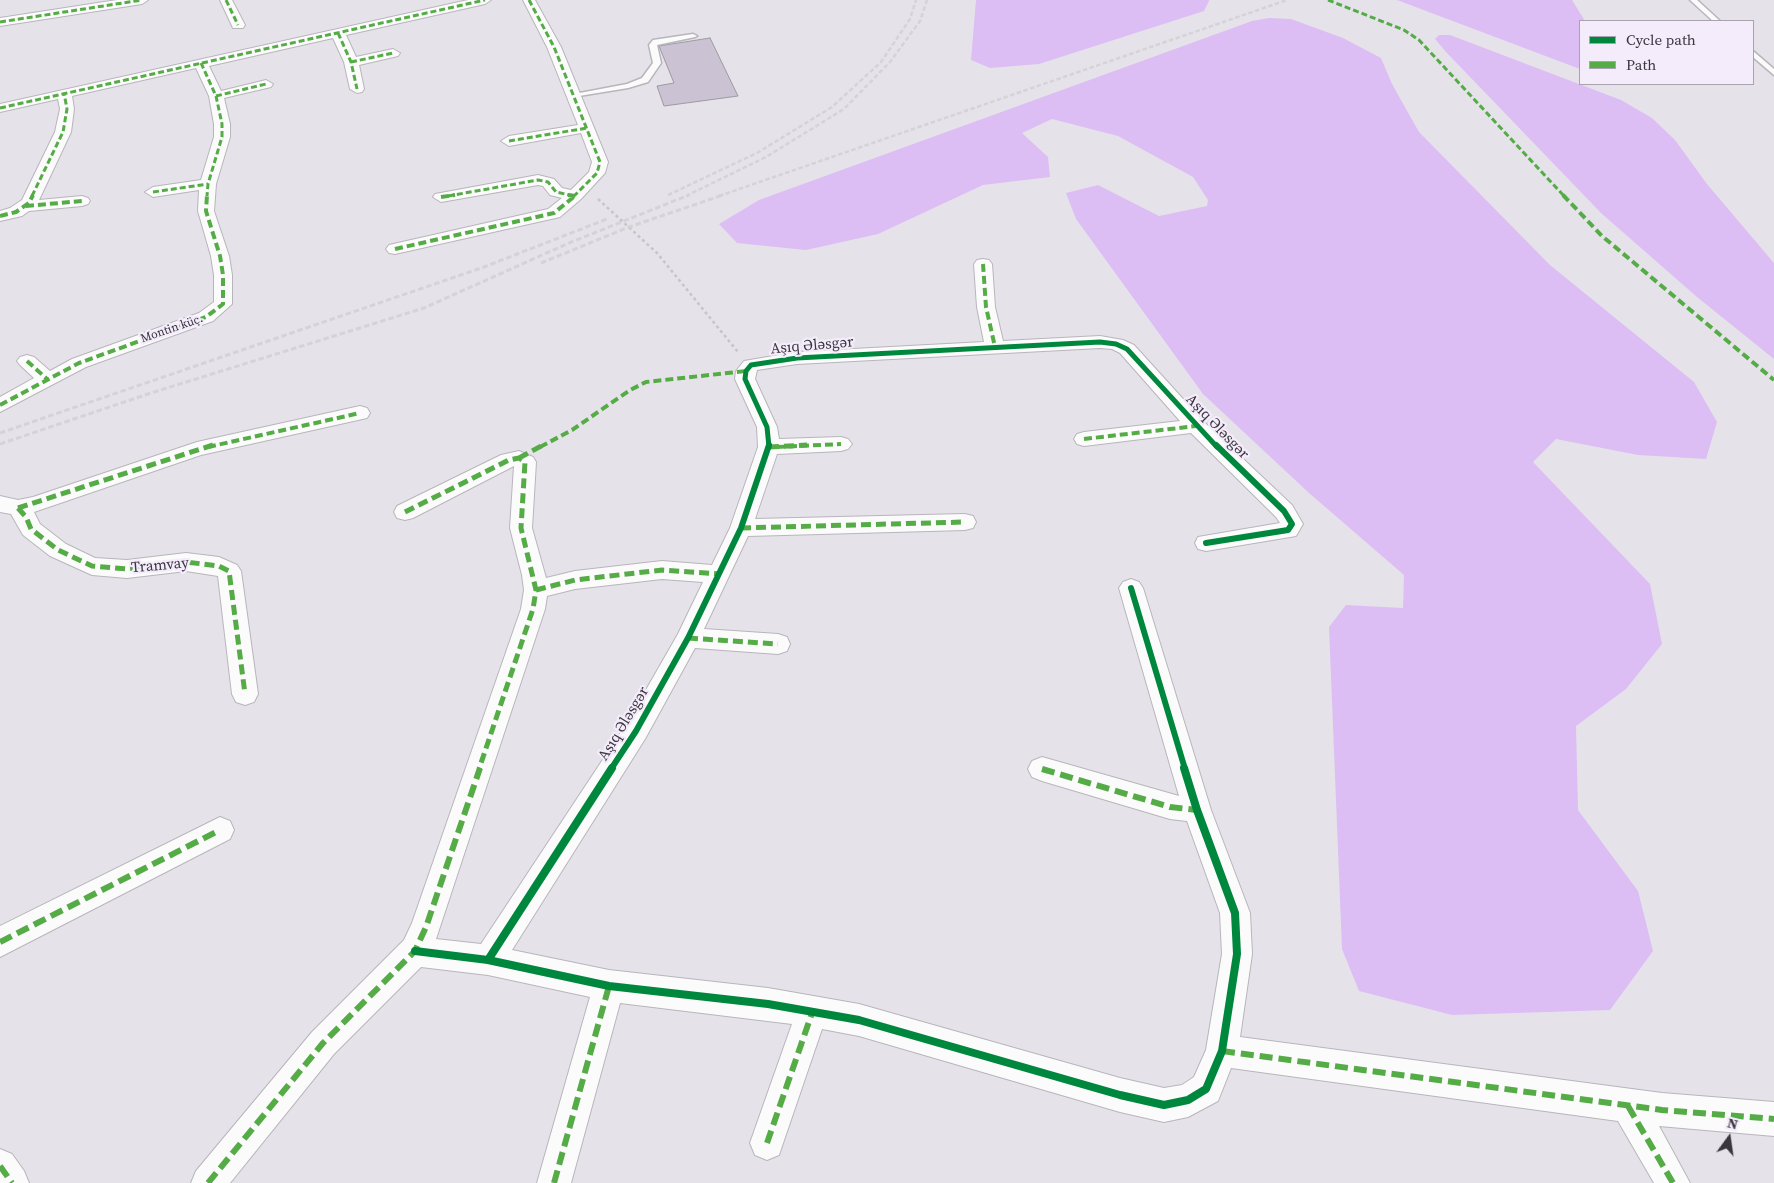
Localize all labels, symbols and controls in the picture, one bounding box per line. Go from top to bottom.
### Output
legend [1579,20,1754,85]
text: Cycle path [1626,29,1696,50]
text: Path [1626,54,1656,75]
street label: Montin küç. [139,312,205,346]
street label: Aşıq Ələsgər [770,333,854,359]
street label: Aşıq Ələsgər [1182,391,1252,463]
street label: Tramvay [130,555,190,577]
street label: Aşıq Ələsgər [595,684,653,764]
north arrow [1704,1113,1754,1163]
text: N [1725,1113,1740,1134]

